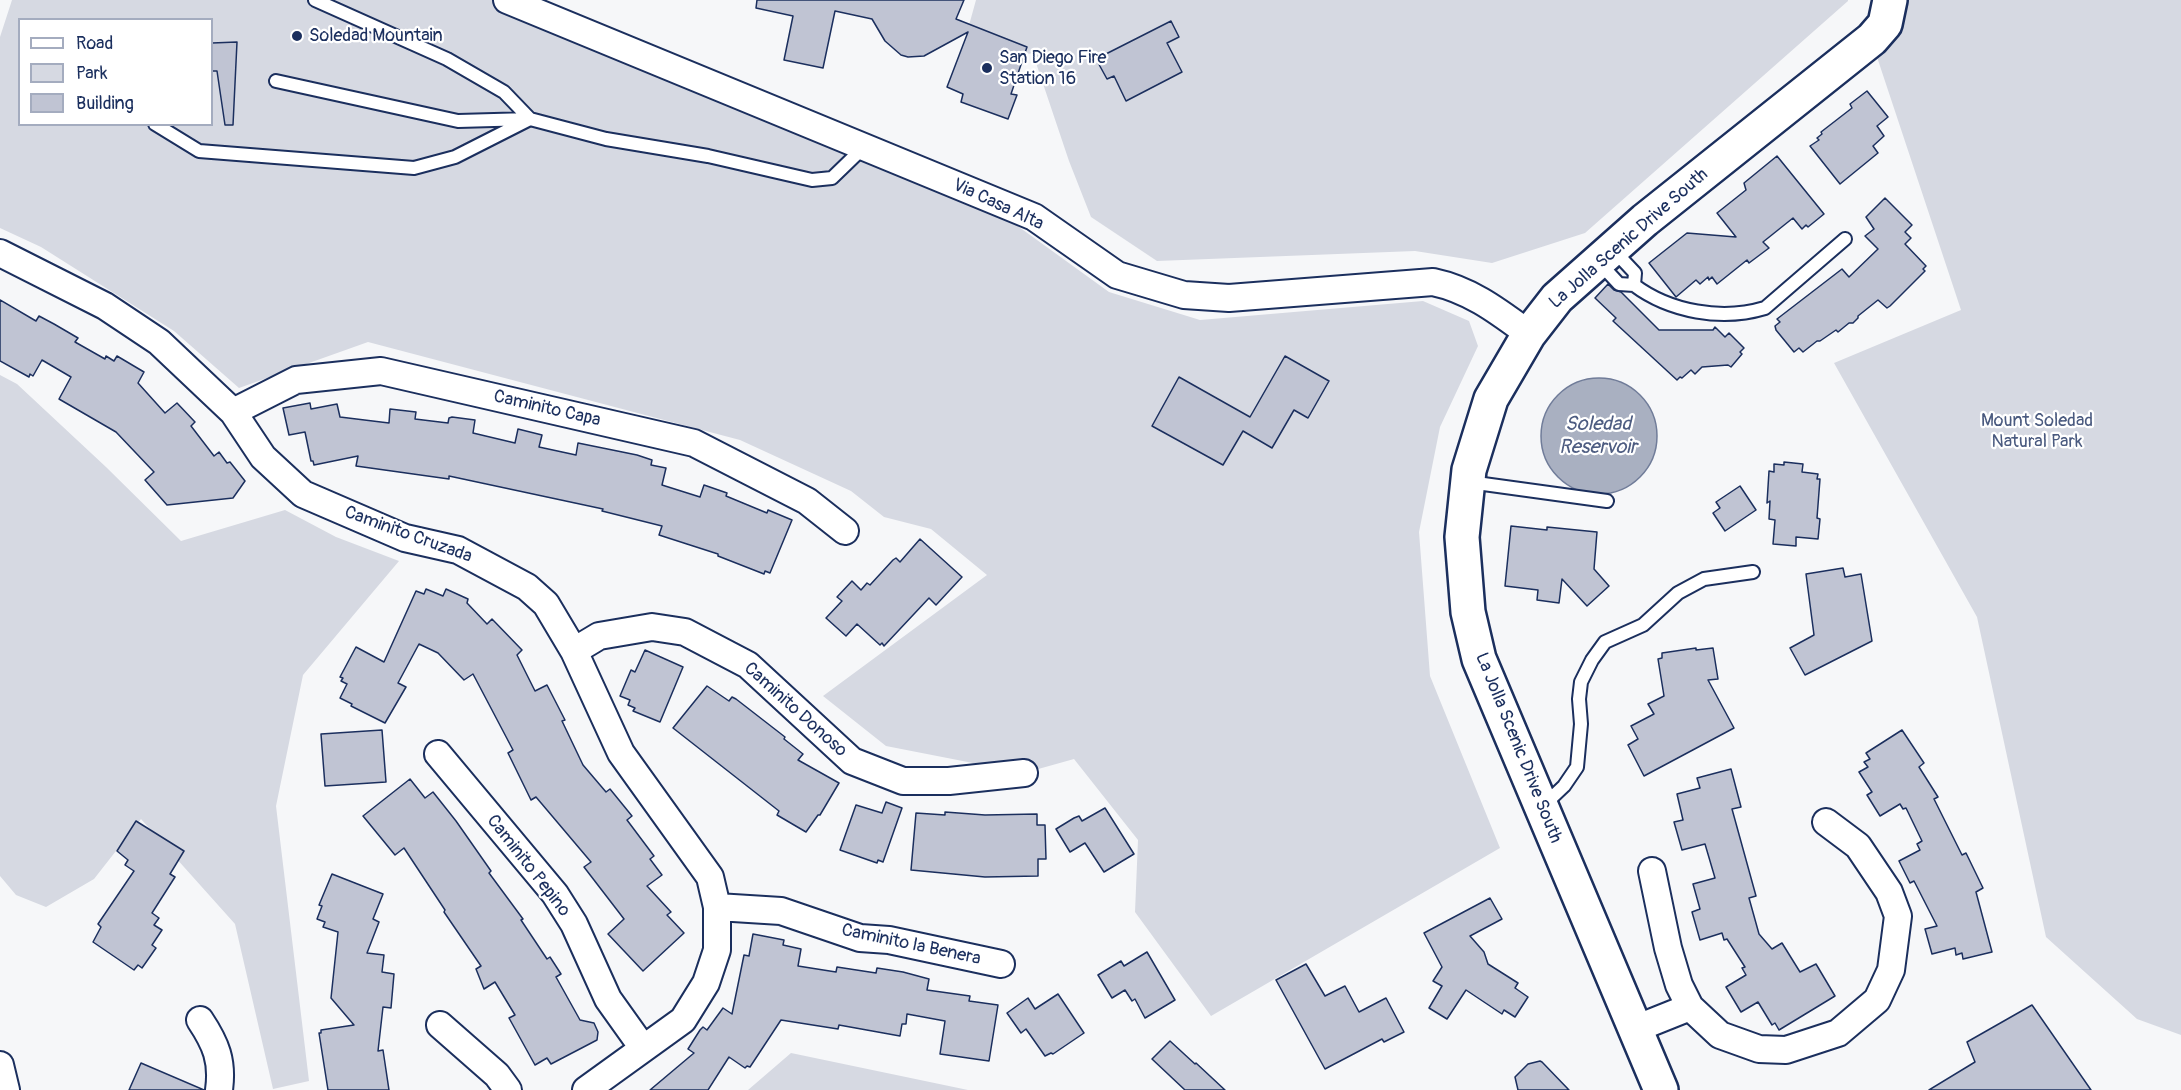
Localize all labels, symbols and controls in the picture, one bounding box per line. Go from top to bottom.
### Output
legend [18,18,213,126]
place label: Soledad Mountain [309,25,443,47]
marker: Soledad Mountain [290,29,304,43]
text: Road [76,32,113,55]
place label: San Diego Fire Station 16 [999,47,1106,90]
marker: San Diego Fire Station 16 [980,61,994,75]
text: Park [76,62,108,85]
text: Building [76,92,134,115]
street label: La Jolla Scenic Drive South [1545,164,1713,314]
street label: Via Casa Alta [949,175,1047,235]
street label: Caminito Capa [491,386,603,432]
park label: Mount Soledad Natural Park [1981,410,2093,452]
water label: Soledad Reservoir [1559,413,1637,460]
street label: Caminito Cruzada [341,502,475,568]
street label: La Jolla Scenic Drive South [1470,650,1566,846]
street label: Caminito Donoso [739,658,851,762]
street label: Caminito Pepino [482,811,574,921]
street label: Caminito la Benera [839,920,983,970]

